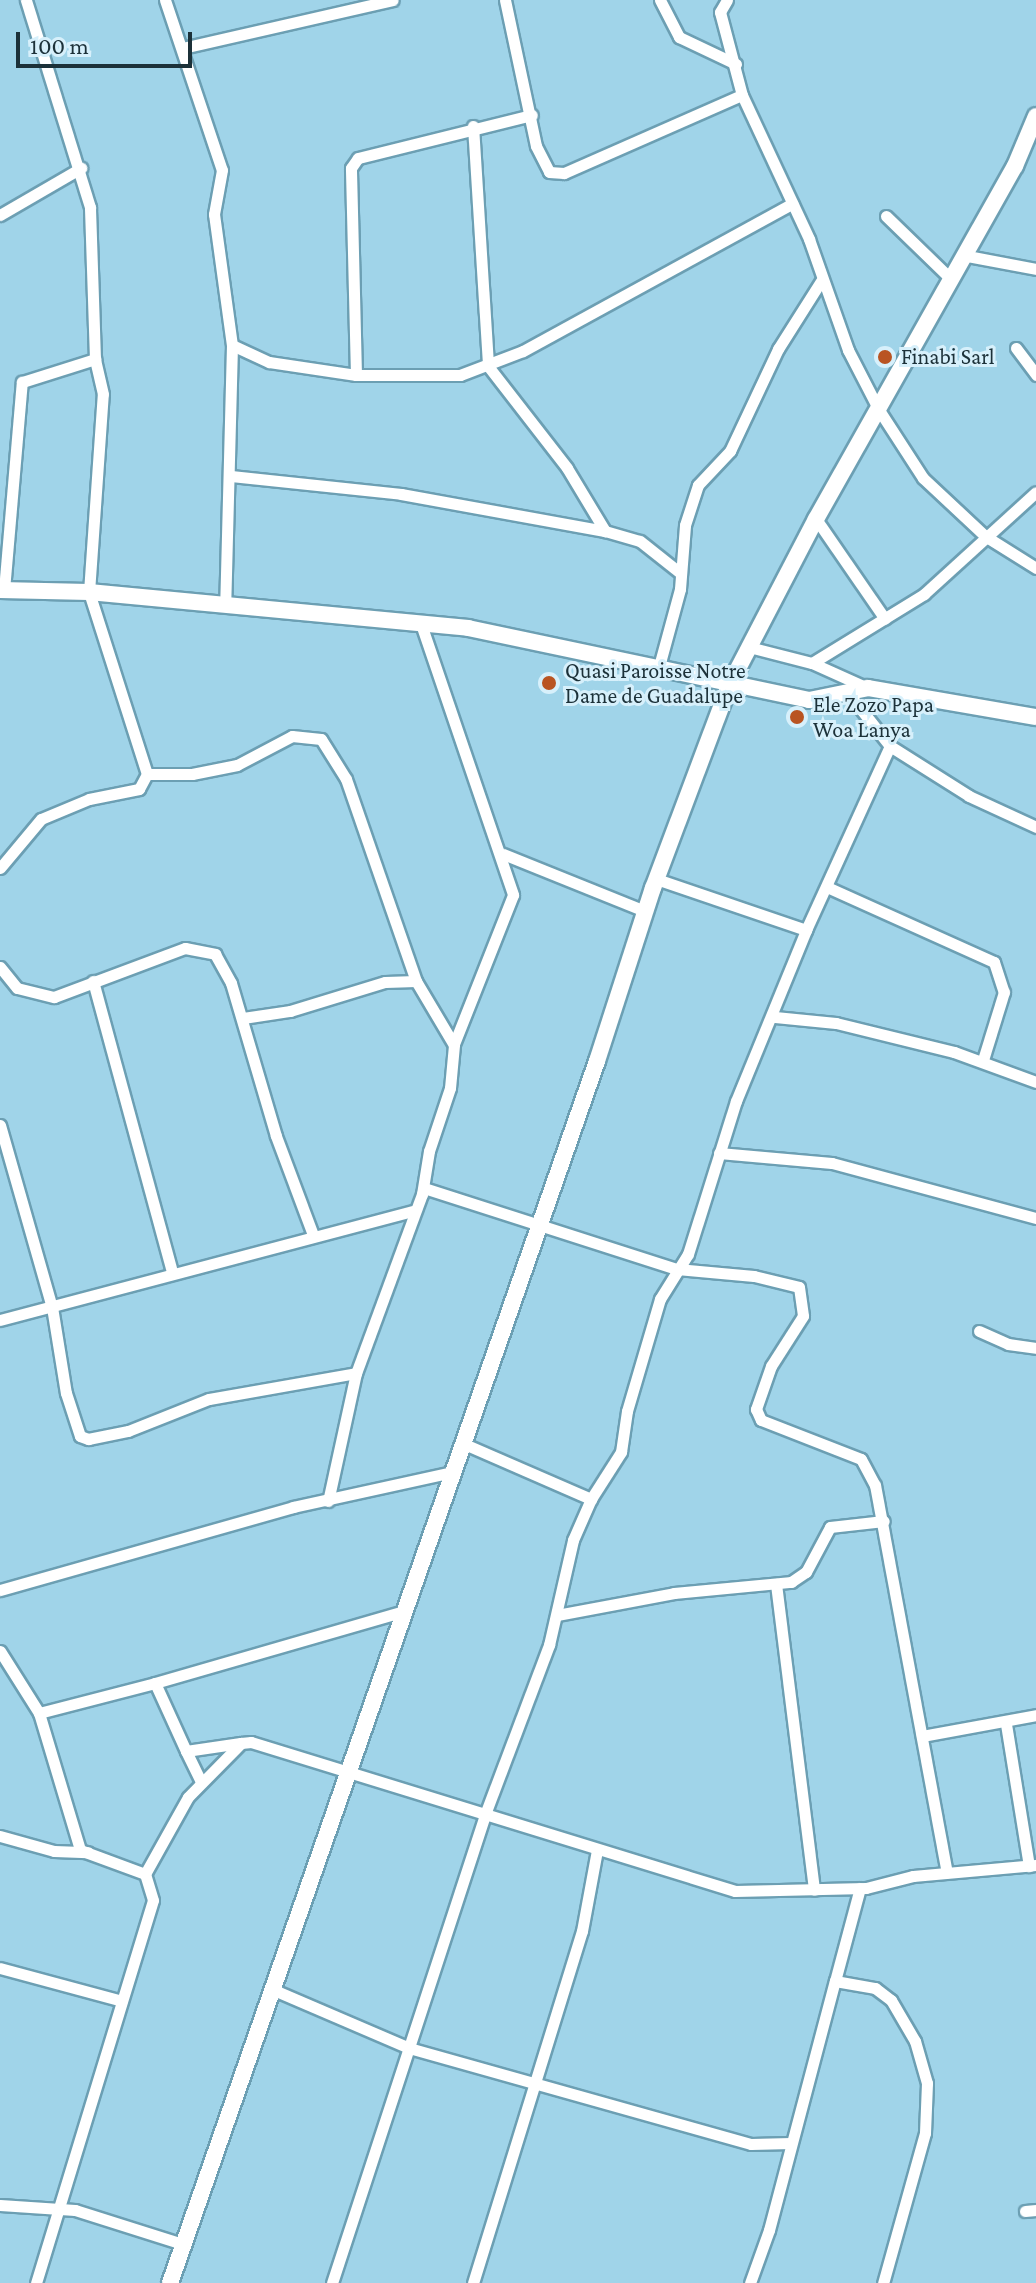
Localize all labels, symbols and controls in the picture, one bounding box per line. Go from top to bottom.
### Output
scale bar [20,16,196,66]
text: 100 m [30,32,89,59]
place label: Finabi Sarl [901,344,995,370]
marker: Finabi Sarl [876,348,894,366]
place label: Quasi Paroisse Notre Dame de Guadalupe [565,657,746,708]
marker: Quasi Paroisse Notre Dame de Guadalupe [540,674,558,692]
place label: Ele Zozo Papa Woa Lanya [813,691,934,742]
marker: Ele Zozo Papa Woa Lanya [788,708,806,726]

